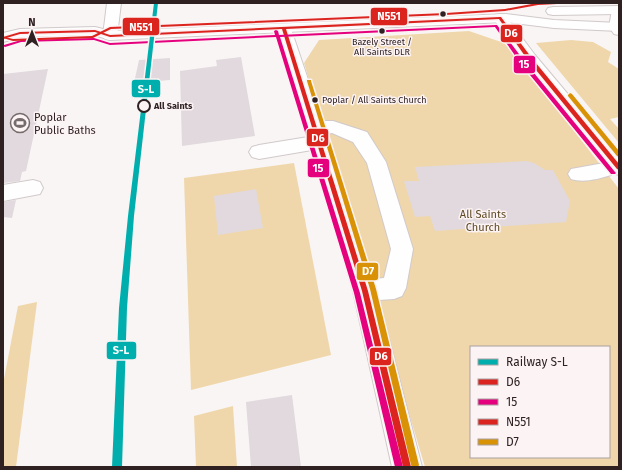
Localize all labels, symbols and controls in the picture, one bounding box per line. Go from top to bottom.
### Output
line badge: N551 [370,7,408,26]
unlabelled marker [438,9,448,19]
text: N551 [377,10,401,23]
north arrow [12,12,52,52]
text: N [28,16,36,29]
line badge: N551 [122,17,160,36]
text: N551 [129,21,153,34]
line badge: D6 [500,24,523,43]
marker: Bazely Street / All Saints DLR [377,26,387,36]
text: D6 [504,27,518,40]
place label: Bazely Street / All Saints DLR [352,37,412,57]
line badge: 15 [513,55,536,74]
text: 15 [519,58,530,71]
line badge: S-L [131,79,161,98]
text: S-L [138,83,155,96]
marker: Poplar / All Saints Church [310,95,320,105]
place label: Poplar / All Saints Church [322,95,426,105]
marker: All Saints [137,99,151,113]
place label: All Saints [153,101,193,111]
place label: Poplar Public Baths [34,111,96,137]
sports icon: Poplar Public Baths [9,112,31,134]
line badge: D6 [306,128,329,147]
text: D6 [311,132,325,145]
line badge: 15 [307,158,330,178]
text: 15 [313,162,324,175]
park label: All Saints Church [460,208,506,234]
line badge: D7 [356,262,379,281]
text: D7 [362,265,374,278]
line badge: S-L [106,341,137,360]
text: S-L [113,344,130,357]
legend [470,346,610,458]
line badge: D6 [369,347,392,366]
text: D6 [374,350,388,363]
text: Railway S-L [506,355,568,369]
text: D6 [506,375,520,389]
text: 15 [506,395,517,409]
text: N551 [506,415,531,429]
text: D7 [506,435,519,449]

